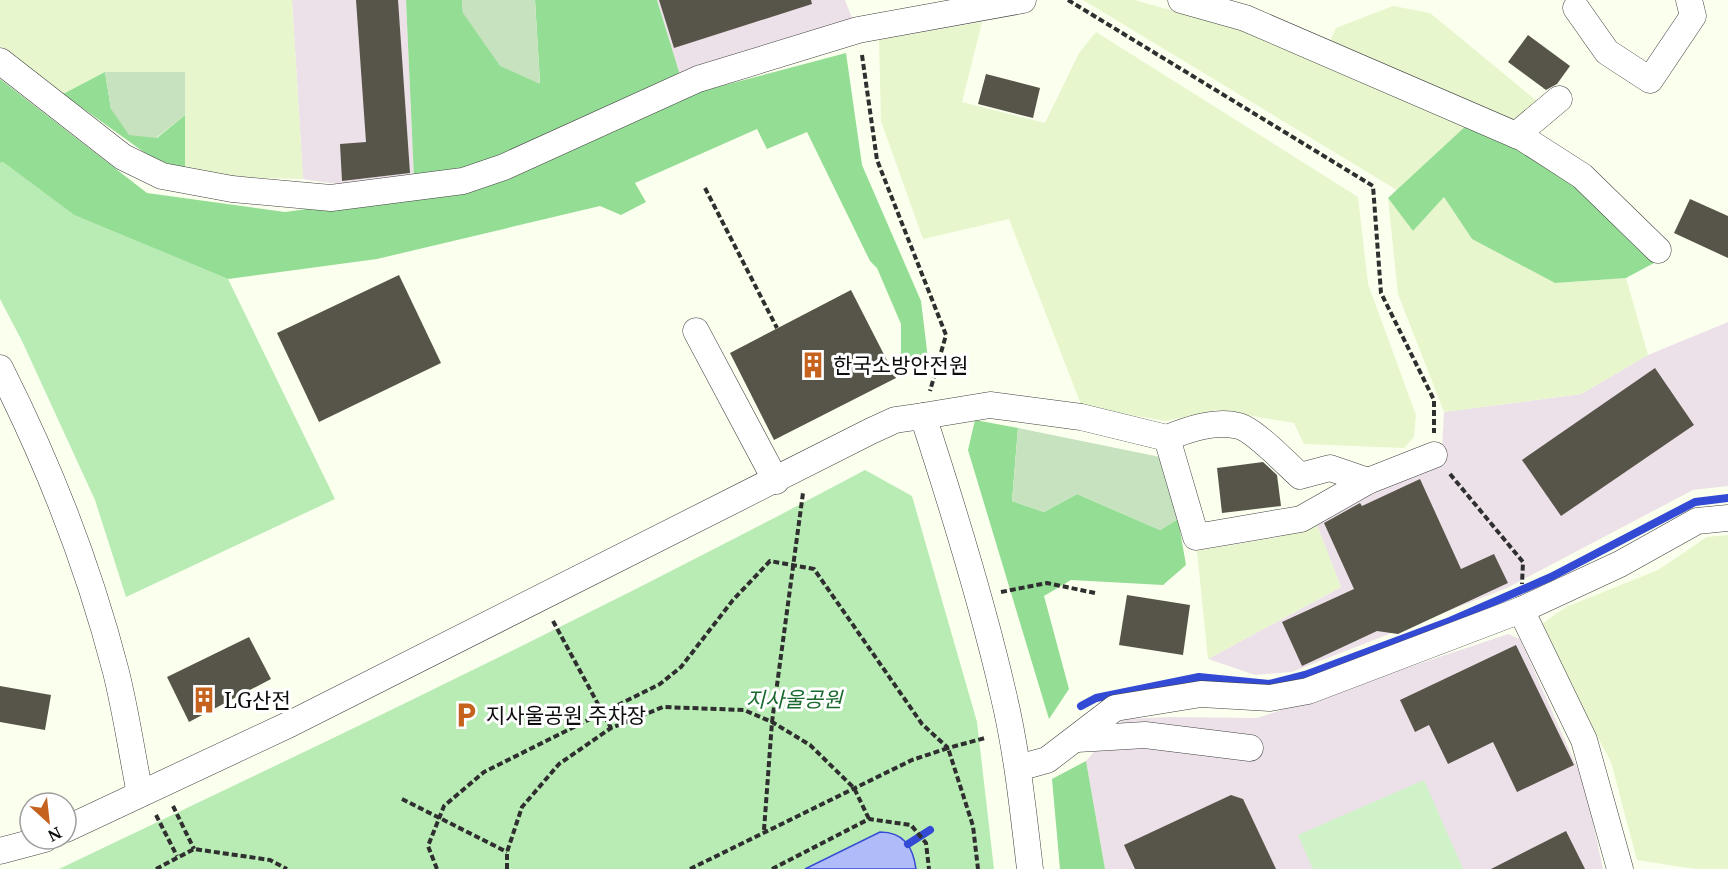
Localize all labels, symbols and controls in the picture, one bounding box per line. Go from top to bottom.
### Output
building icon: 한국소방안전원 [798,350,828,380]
place label: 한국소방안전원 [833,351,968,379]
building icon: LG산전 [189,685,219,715]
park label: 지사울공원 [746,685,844,713]
place label: LG산전 [224,686,291,714]
parking icon: 지사울공원 주차장 [451,700,481,730]
place label: 지사울공원 주차장 [486,701,646,729]
north arrow [18,791,78,851]
text: N [44,822,65,847]

